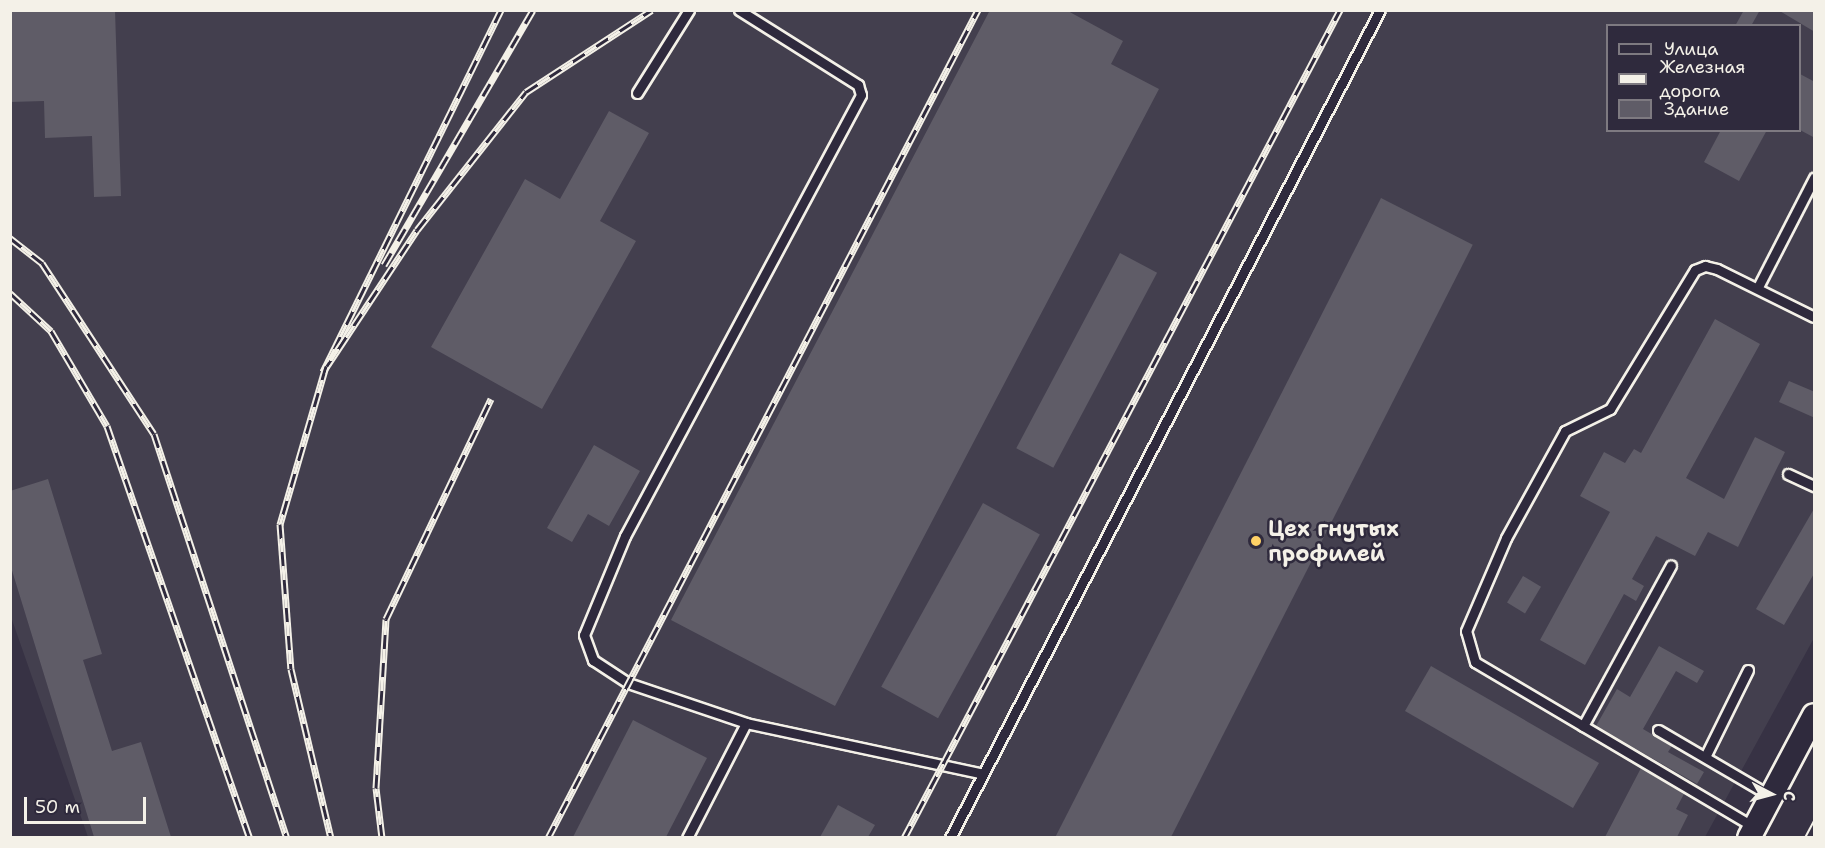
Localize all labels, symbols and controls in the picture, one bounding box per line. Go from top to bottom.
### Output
legend [1606,24,1801,132]
text: Улица [1664,37,1718,61]
text: Железная дорога [1659,55,1745,103]
text: Здание [1664,97,1729,121]
place label: Цех гнутых профилей [1268,515,1399,566]
marker: Цех гнутых профилей [1249,534,1263,548]
north arrow [1741,764,1801,824]
scale bar [27,785,148,823]
text: С [1778,790,1800,802]
text: 50 m [35,795,80,819]

